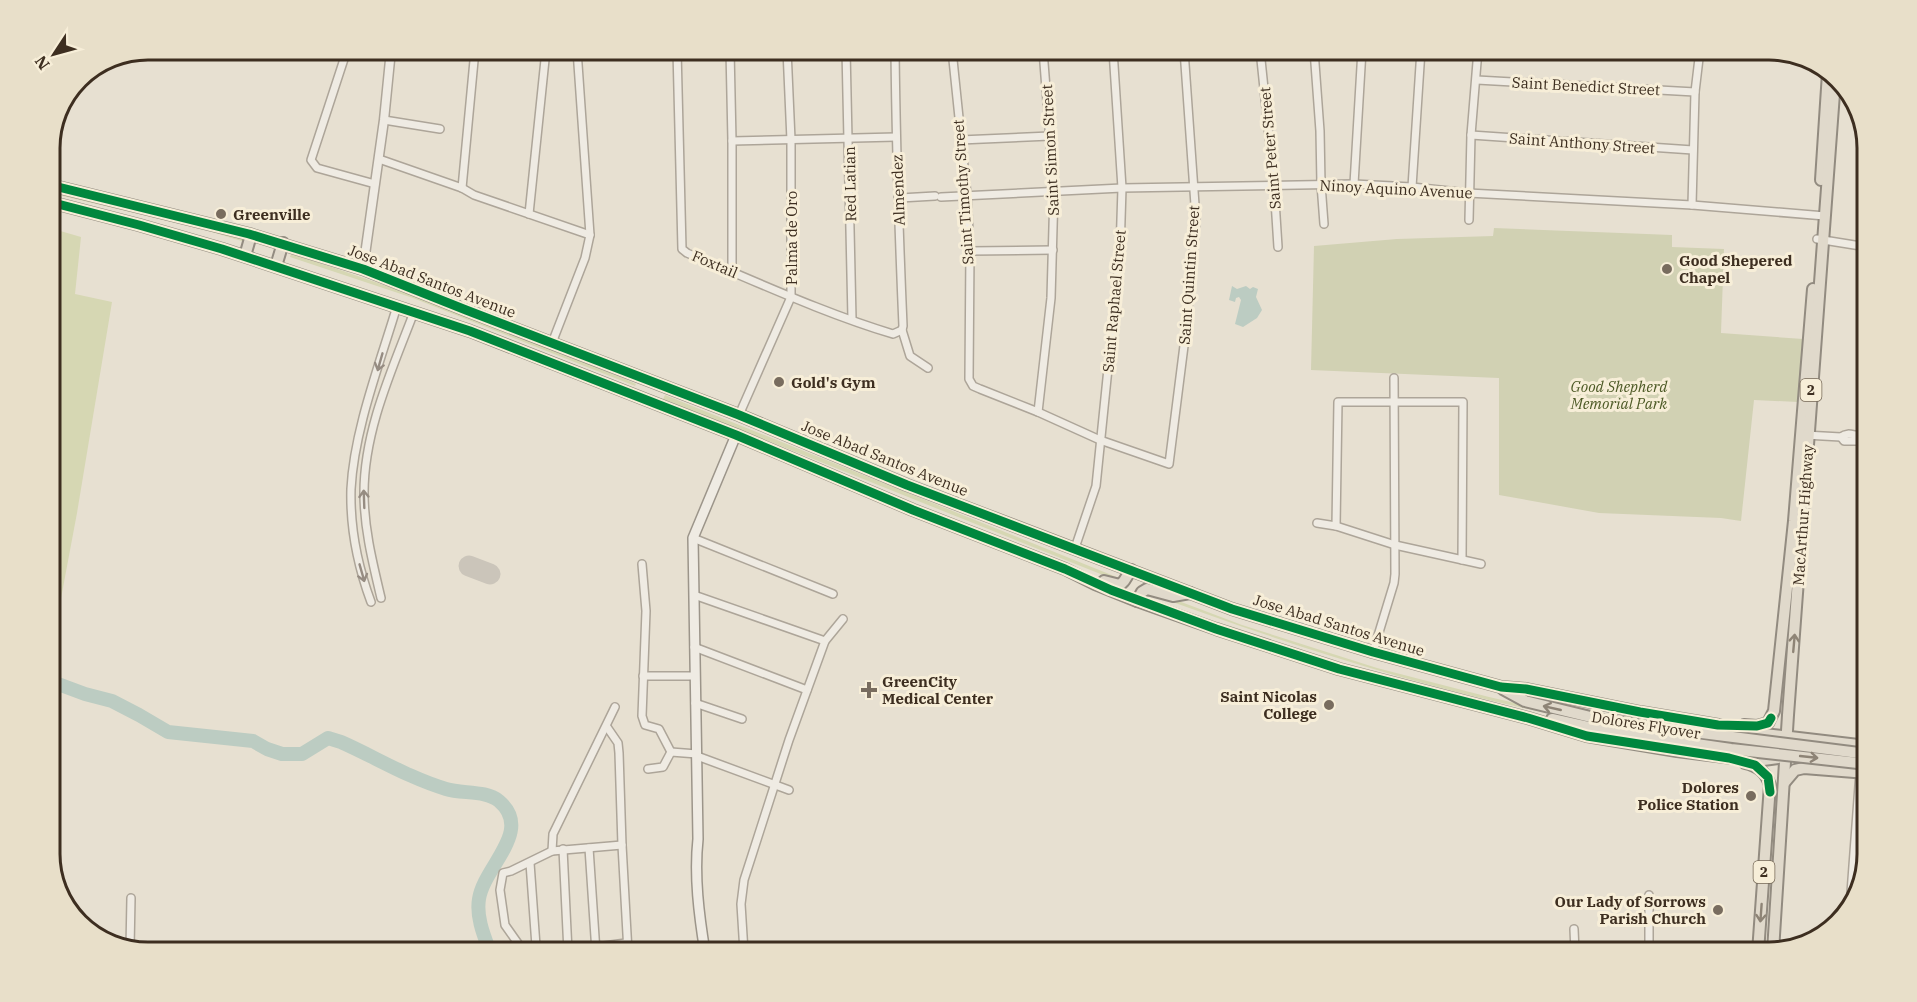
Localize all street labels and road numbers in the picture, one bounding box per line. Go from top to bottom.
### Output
street label: Saint Benedict Street [1511,73,1661,99]
street label: Saint Simon Street [1037,84,1063,216]
street label: Saint Peter Street [1255,86,1285,210]
street label: Saint Timothy Street [948,119,978,265]
street label: Saint Anthony Street [1508,128,1656,158]
street label: Red Latian [840,146,860,222]
street label: Almendez [887,154,909,226]
street label: Ninoy Aquino Avenue [1319,176,1473,202]
street label: Palma de Oro [782,191,801,285]
street label: Saint Quintin Street [1175,205,1203,345]
street label: Saint Raphael Street [1098,229,1130,373]
street label: Jose Abad Santos Avenue [345,240,519,322]
street label: Foxtail [689,246,741,282]
road number: 2 [1800,379,1822,401]
street label: Jose Abad Santos Avenue [799,416,971,500]
street label: MacArthur Highway [1789,444,1817,586]
street label: Jose Abad Santos Avenue [1251,590,1427,660]
street label: Dolores Flyover [1590,707,1702,743]
road number: 2 [1754,861,1774,883]

